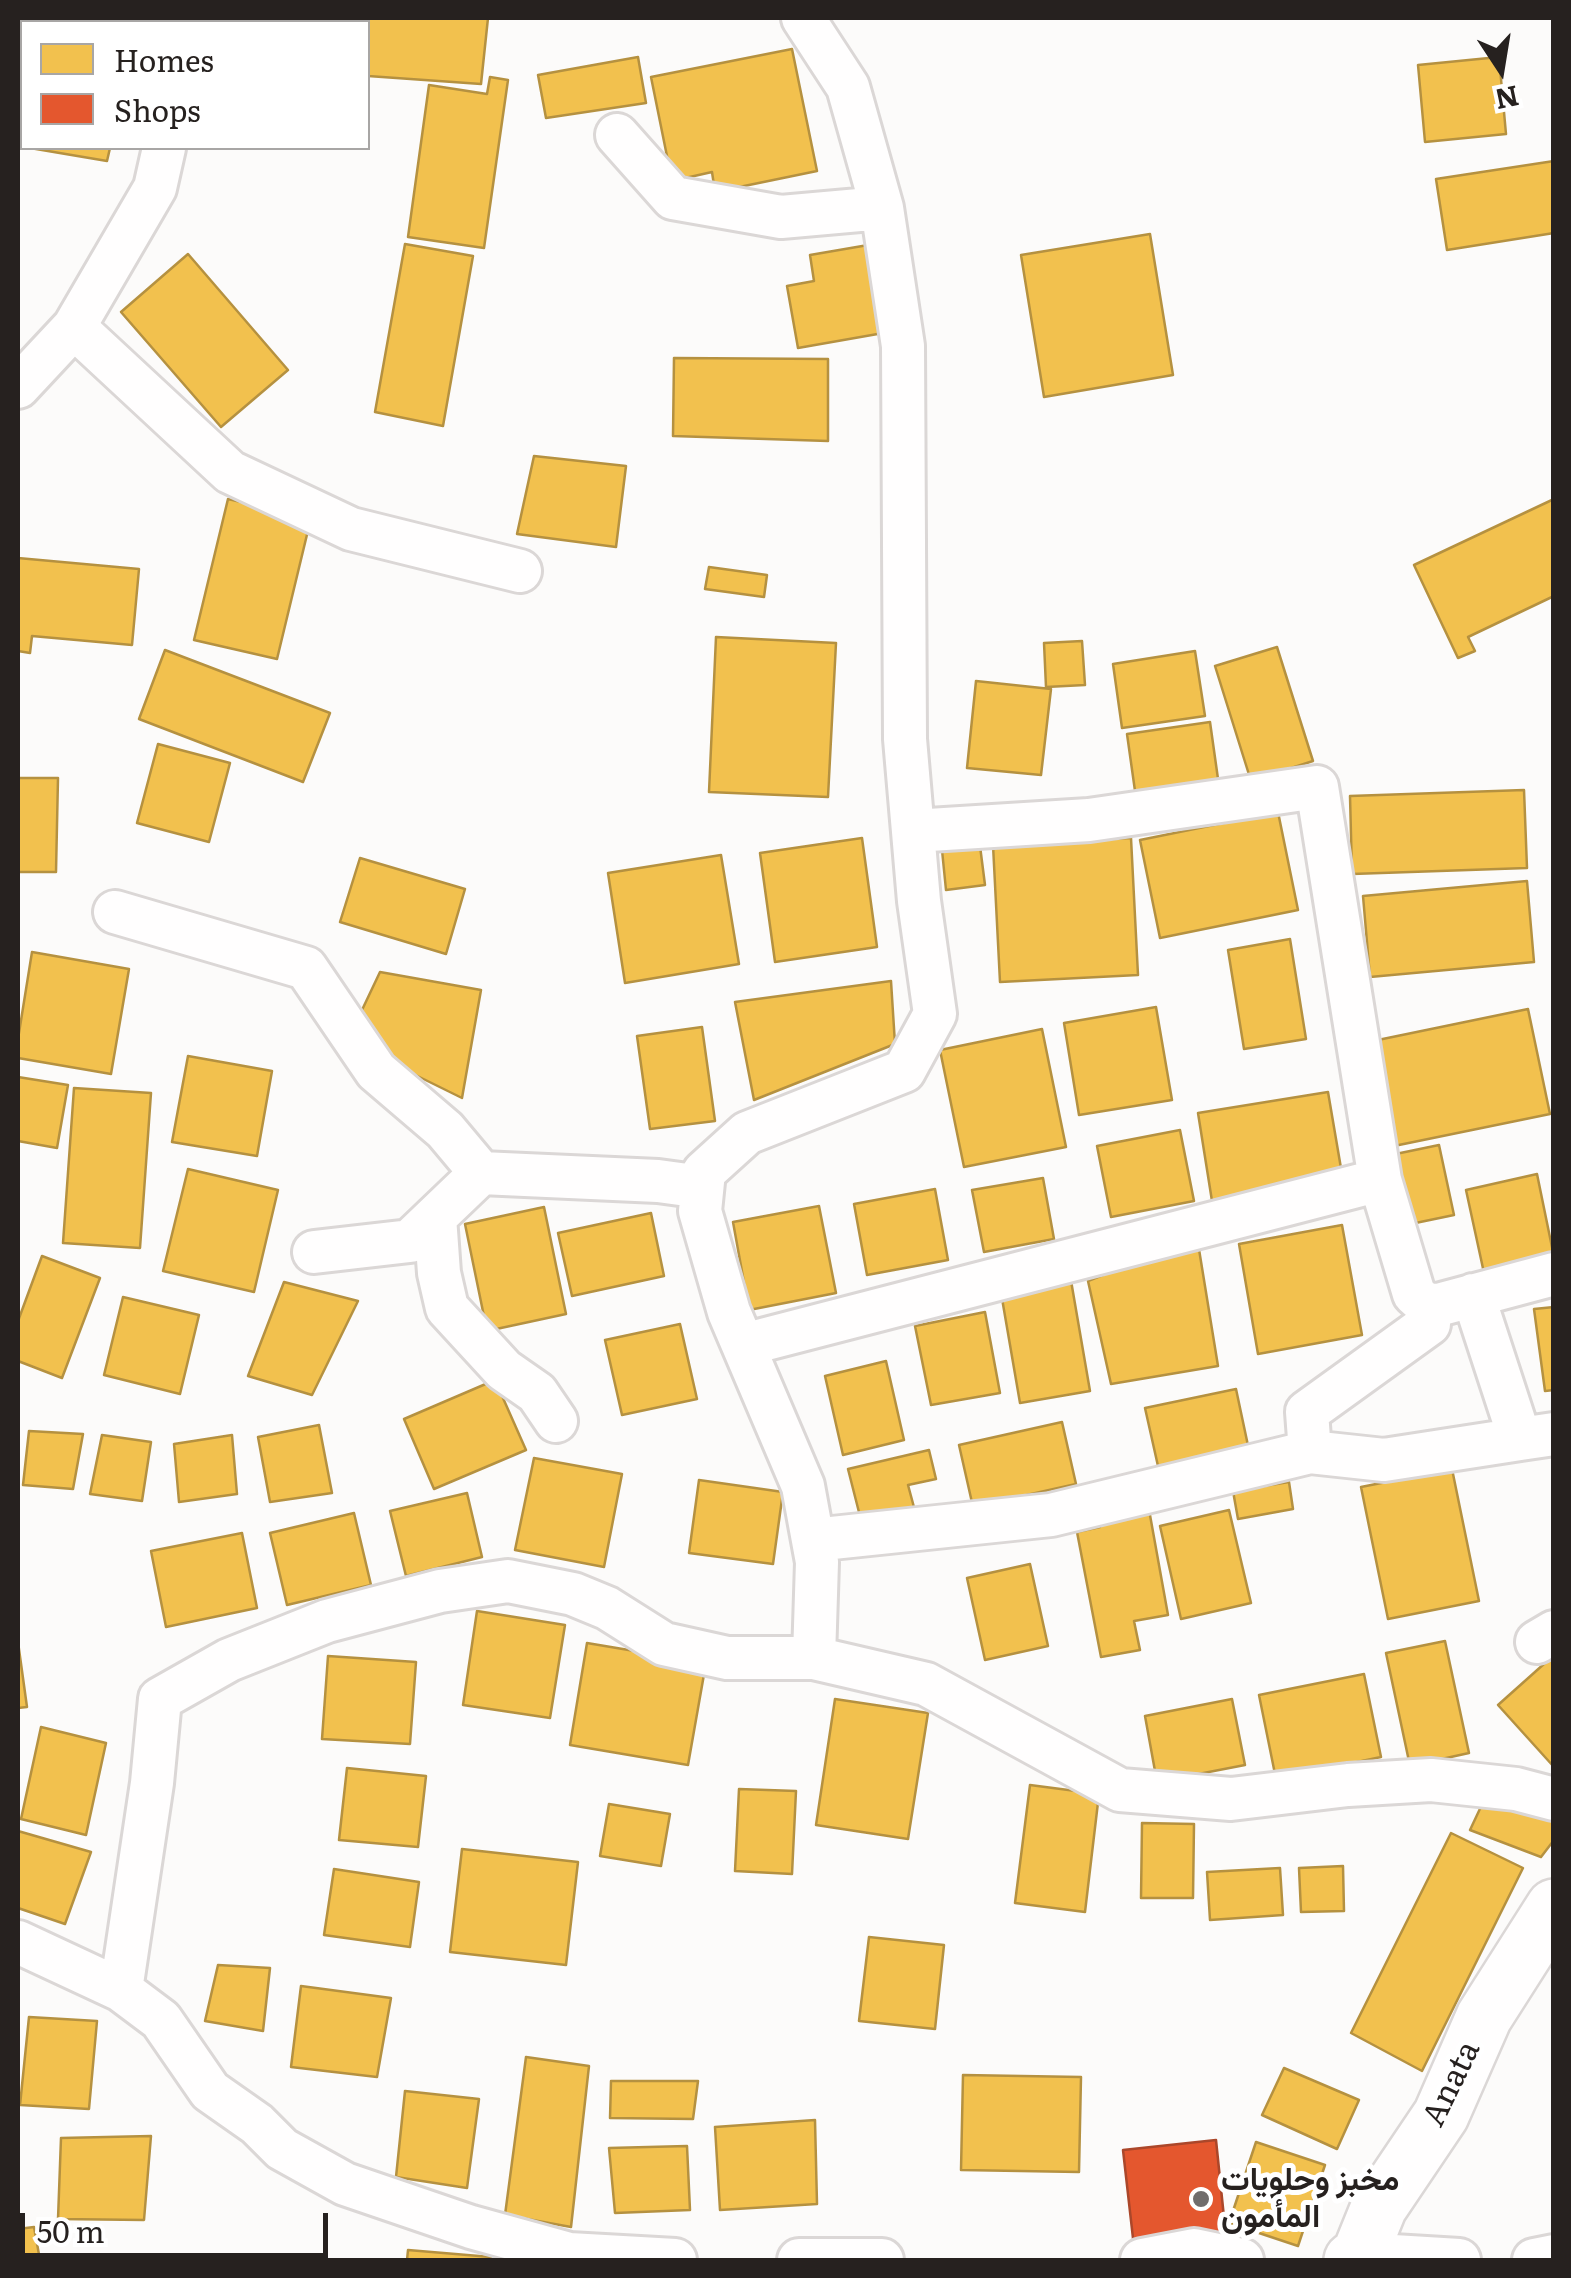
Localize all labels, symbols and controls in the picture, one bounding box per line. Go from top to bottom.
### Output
legend [20,20,370,150]
north arrow [1451,20,1551,120]
text: Homes [114,37,214,81]
text: N [1491,76,1523,122]
text: Shops [114,87,201,131]
street label: Anata [1415,2035,1489,2133]
place label: مخبز وحلويات المأمون [1221,2162,1399,2237]
marker: مخبز وحلويات المأمون [1190,2188,1212,2210]
scale bar [25,2193,332,2255]
text: 50 m [37,2208,105,2252]

